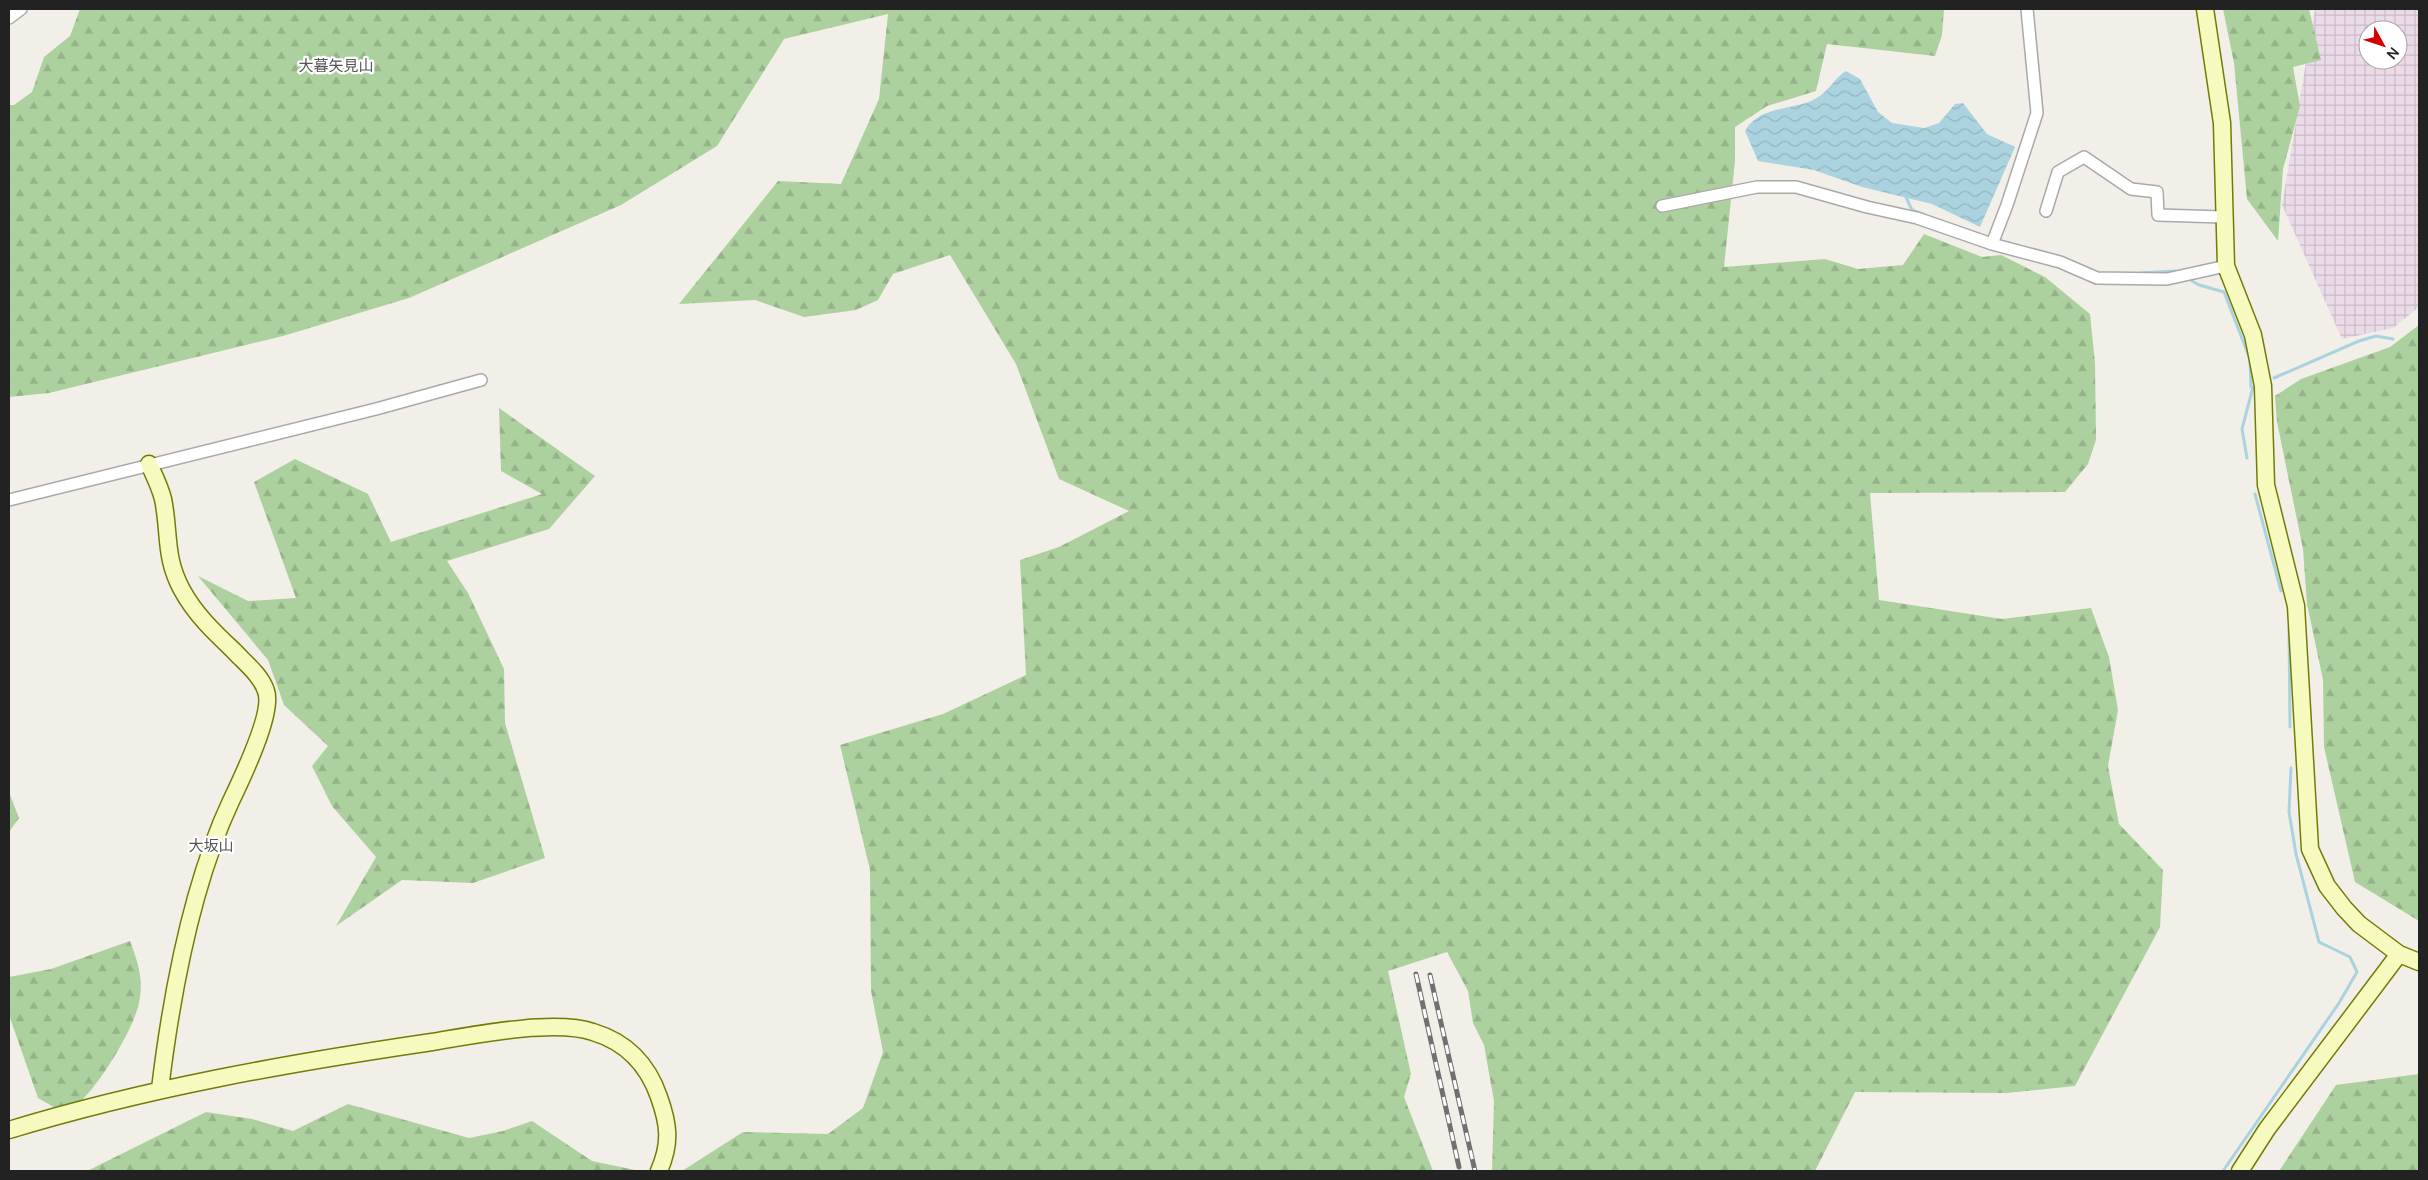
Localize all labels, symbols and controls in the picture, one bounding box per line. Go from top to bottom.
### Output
north arrow [2358,20,2408,70]
text: N [2383,44,2404,64]
district label: 大暮矢見山 [298,55,374,76]
district label: 大坂山 [188,835,234,856]

